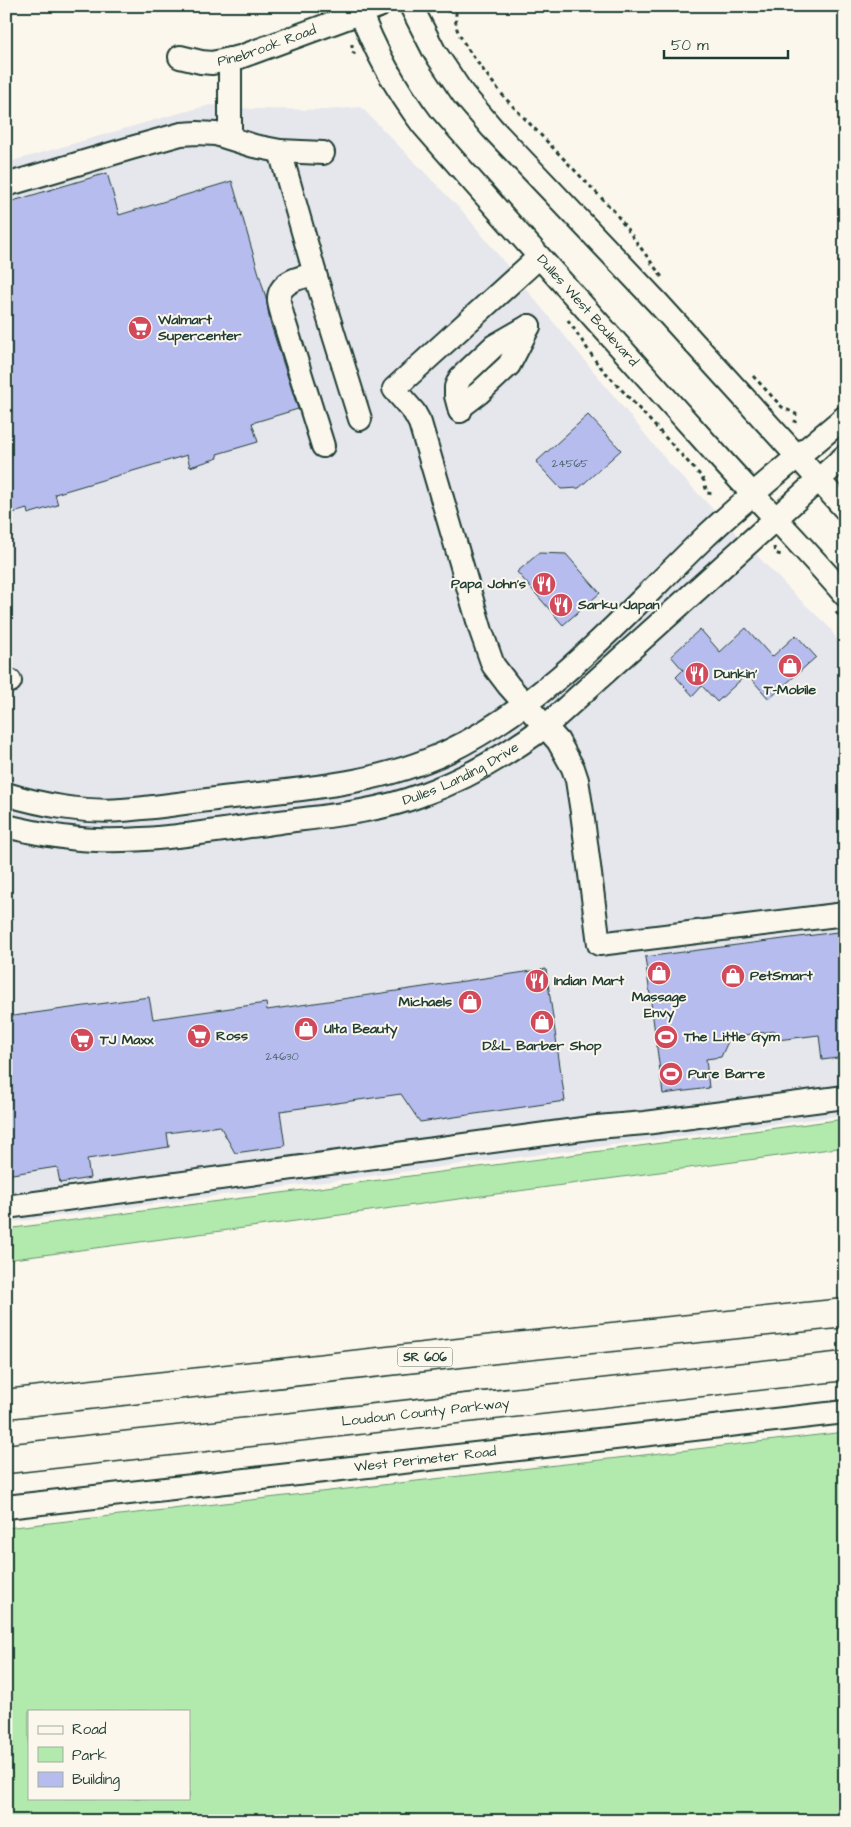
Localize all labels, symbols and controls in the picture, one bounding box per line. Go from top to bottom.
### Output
street label: Pinebrook Road [215,20,319,72]
scale bar [664,28,787,60]
text: 50 m [671,35,709,56]
street label: Dulles West Boulevard [532,250,643,371]
place label: Walmart Supercenter [157,310,242,346]
supermarket icon: Walmart Supercenter [127,315,153,341]
house number: 24565 [552,456,588,471]
restaurant icon: Papa John's [531,571,557,597]
place label: Papa John's [451,574,526,594]
restaurant icon: Sarku Japan [548,592,574,618]
place label: Sarku Japan [577,595,660,615]
shop icon: T-Mobile [777,653,803,679]
restaurant icon: Dunkin' [684,661,710,687]
place label: Dunkin' [714,664,758,684]
place label: T-Mobile [763,680,817,700]
street label: Dulles Landing Drive [400,737,523,811]
shop icon: Massage Envy [646,960,672,986]
shop icon: PetSmart [720,963,746,989]
place label: PetSmart [750,966,813,986]
restaurant icon: Indian Mart [524,968,550,994]
place label: Indian Mart [554,971,625,991]
place label: Massage Envy [632,987,687,1023]
shop icon: Michaels [457,989,483,1015]
place label: Michaels [399,992,452,1012]
shop icon: D&L Barber Shop [529,1009,555,1035]
shop icon: Ulta Beauty [293,1016,319,1042]
place label: Ulta Beauty [324,1019,398,1039]
supermarket icon: Ross [186,1023,212,1049]
sports icon: The Little Gym [653,1024,679,1050]
place label: Ross [216,1026,248,1046]
supermarket icon: TJ Maxx [69,1027,95,1053]
place label: The Little Gym [683,1027,781,1047]
place label: TJ Maxx [99,1030,154,1050]
place label: D&L Barber Shop [483,1036,602,1056]
house number: 24630 [265,1049,299,1064]
sports icon: Pure Barre [658,1061,684,1087]
place label: Pure Barre [688,1064,765,1084]
road number: SR 606 [398,1348,452,1366]
street label: Loudoun County Parkway [340,1393,511,1432]
street label: West Perimeter Road [353,1442,497,1477]
legend [28,1710,190,1800]
text: Road [72,1719,107,1740]
text: Park [72,1745,107,1766]
text: Building [72,1769,120,1791]

